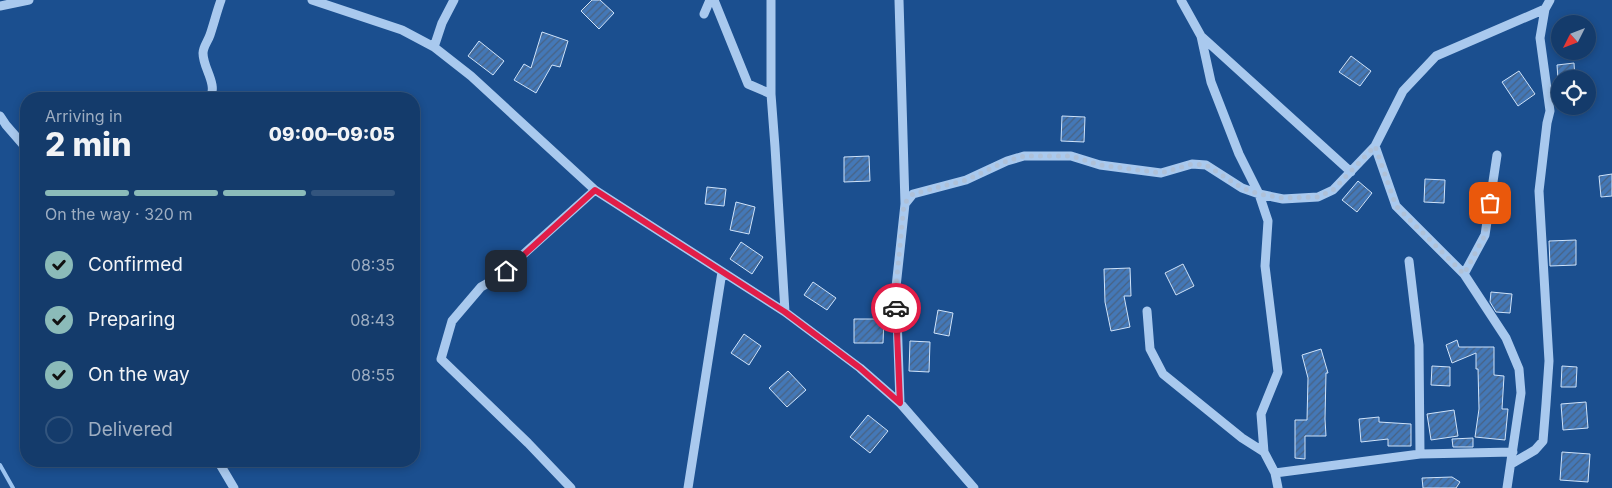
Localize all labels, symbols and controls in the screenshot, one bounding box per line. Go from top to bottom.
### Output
north arrow [1551,15,1596,60]
map controls [1551,15,1596,115]
button: locate [1551,70,1596,115]
text: Arriving in [45,106,122,126]
text: 09:00–09:05 [269,123,395,146]
text: 2 min [45,125,131,164]
pin [1469,182,1511,224]
icon: bag [1476,189,1504,217]
text: On the way · 320 m [45,204,192,224]
pin [485,250,527,292]
icon: check [45,251,73,279]
text: Confirmed [88,253,183,276]
text: 08:35 [351,255,395,275]
icon: home [492,257,520,285]
courier [871,283,921,333]
icon: car [882,294,910,322]
icon: check [45,306,73,334]
text: Preparing [88,308,175,331]
text: 08:43 [350,310,395,330]
icon: check [45,361,73,389]
text: On the way [88,363,190,386]
text: 08:55 [351,365,395,385]
text: Delivered [88,418,173,441]

